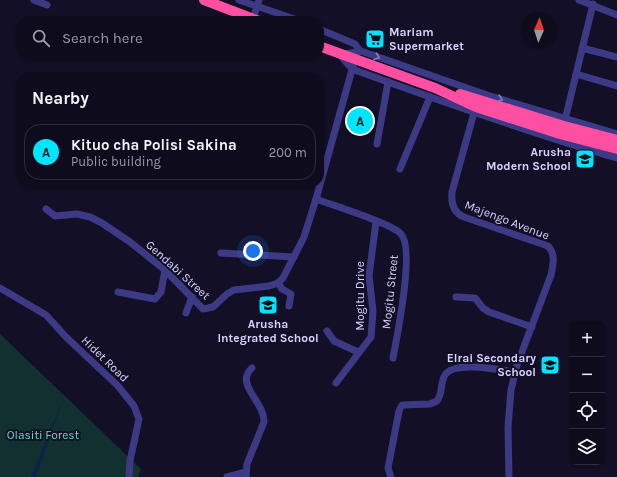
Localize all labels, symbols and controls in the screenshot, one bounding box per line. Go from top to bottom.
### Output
north arrow [521,12,557,48]
search box [16,16,324,60]
place label: Mariam Supermarket [389,25,464,53]
icon: search [30,27,52,49]
supermarket icon: Mariam Supermarket [364,28,386,50]
text: Search here [62,29,143,47]
one-way arrow [374,52,381,60]
text: Nearby [32,88,89,108]
one-way arrow [497,94,504,103]
pin: A [347,106,373,136]
text: Kituo cha Polisi Sakina [71,136,237,154]
text: A [42,145,50,160]
text: 200 m [269,145,307,160]
place label: Arusha Modern School [486,145,571,173]
school or university icon: Arusha Modern School [574,148,596,170]
text: Public building [71,154,161,169]
street label: Majengo Avenue [463,197,551,243]
street label: Gendabi Street [143,238,213,303]
your location [243,241,263,261]
street label: Mogitu Street [379,254,401,330]
street label: Mogitu Drive [353,261,367,331]
school or university icon: Arusha Integrated School [257,294,279,316]
place label: Arusha Integrated School [217,317,319,345]
map controls [569,321,605,465]
button: + [569,321,605,357]
street label: Hidet Road [79,333,131,385]
place label: Elrai Secondary School [447,351,536,379]
school or university icon: Elrai Secondary School [539,354,561,376]
button: − [569,357,605,393]
button: locate [569,393,605,429]
park label: Olasiti Forest [7,428,80,442]
button: layers [569,429,605,465]

